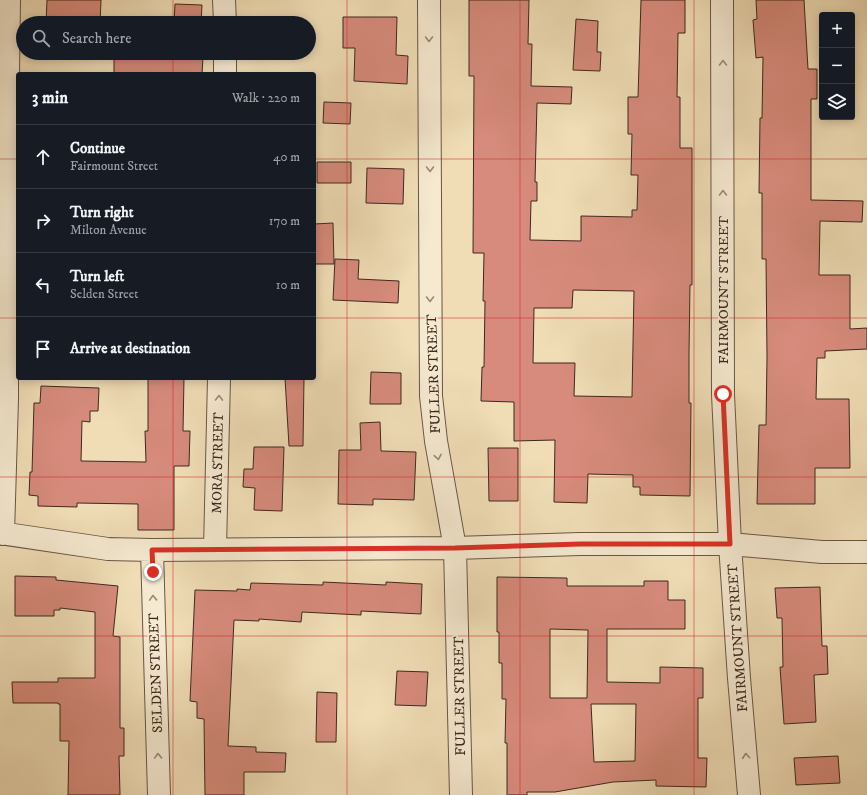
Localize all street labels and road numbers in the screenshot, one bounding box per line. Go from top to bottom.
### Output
street label: FAIRMOUNT STREET [715,215,733,364]
street label: FULLER STREET [423,314,445,434]
street label: MORA STREET [208,412,228,514]
street label: FAIRMOUNT STREET [724,563,752,713]
street label: SELDEN STREET [145,612,167,733]
street label: FULLER STREET [450,636,470,756]

